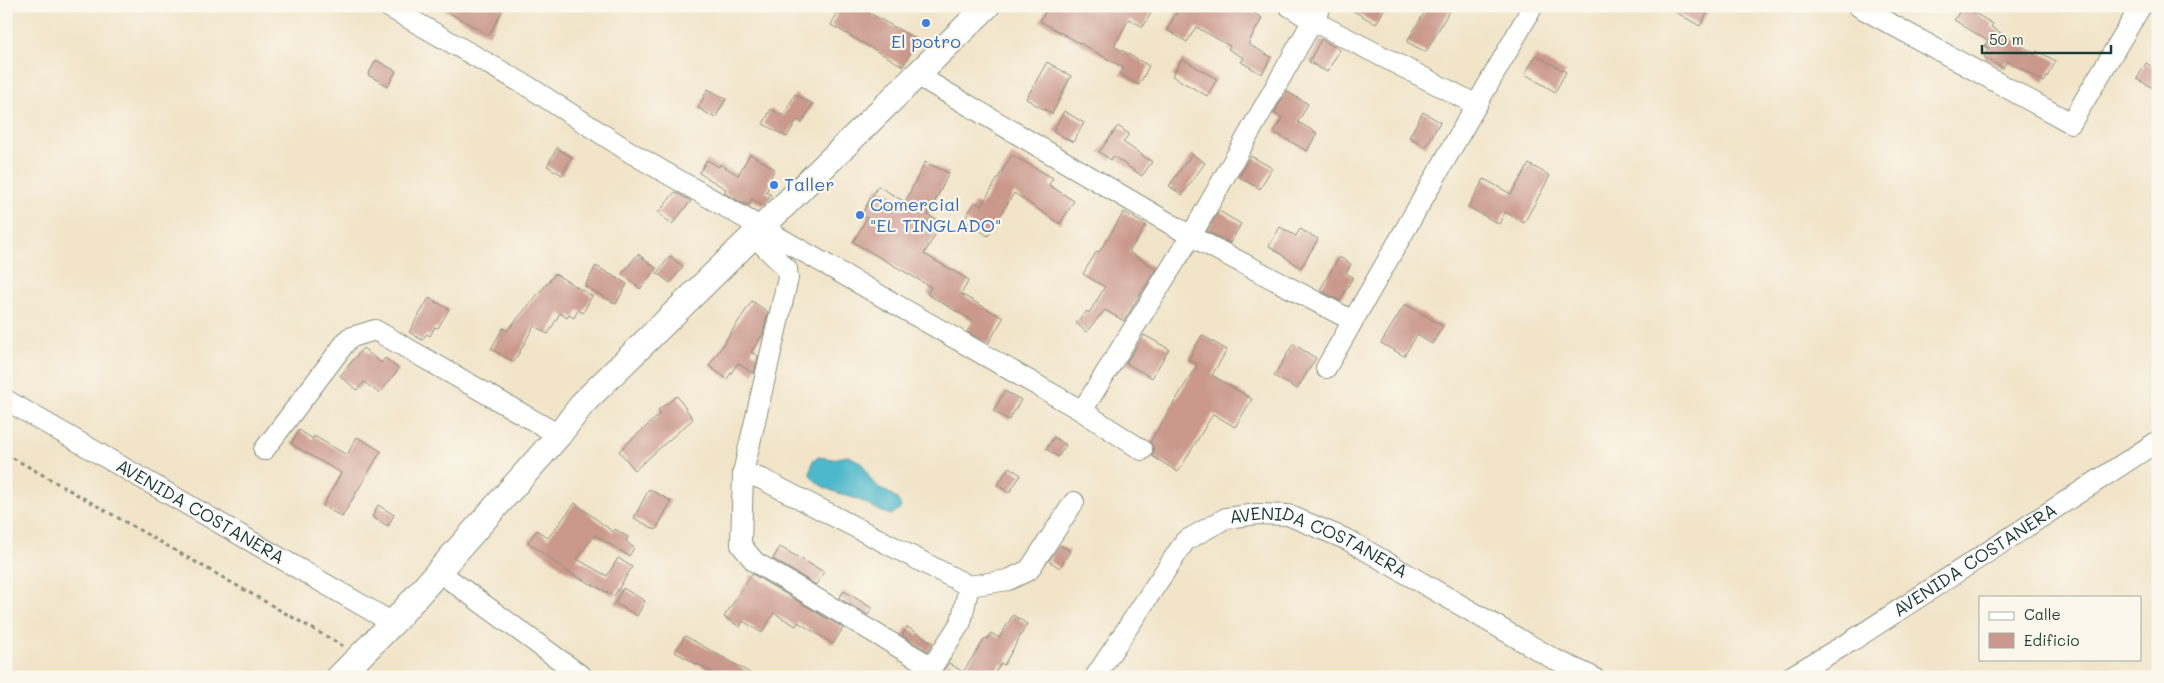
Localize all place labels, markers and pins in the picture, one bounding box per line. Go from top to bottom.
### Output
marker: El potro [920,17,932,29]
place label: El potro [891,29,961,53]
place label: Taller [784,172,834,196]
marker: Taller [768,179,780,191]
place label: Comercial "EL TINGLADO" [870,192,1001,237]
marker: Comercial "EL TINGLADO" [854,209,866,221]

